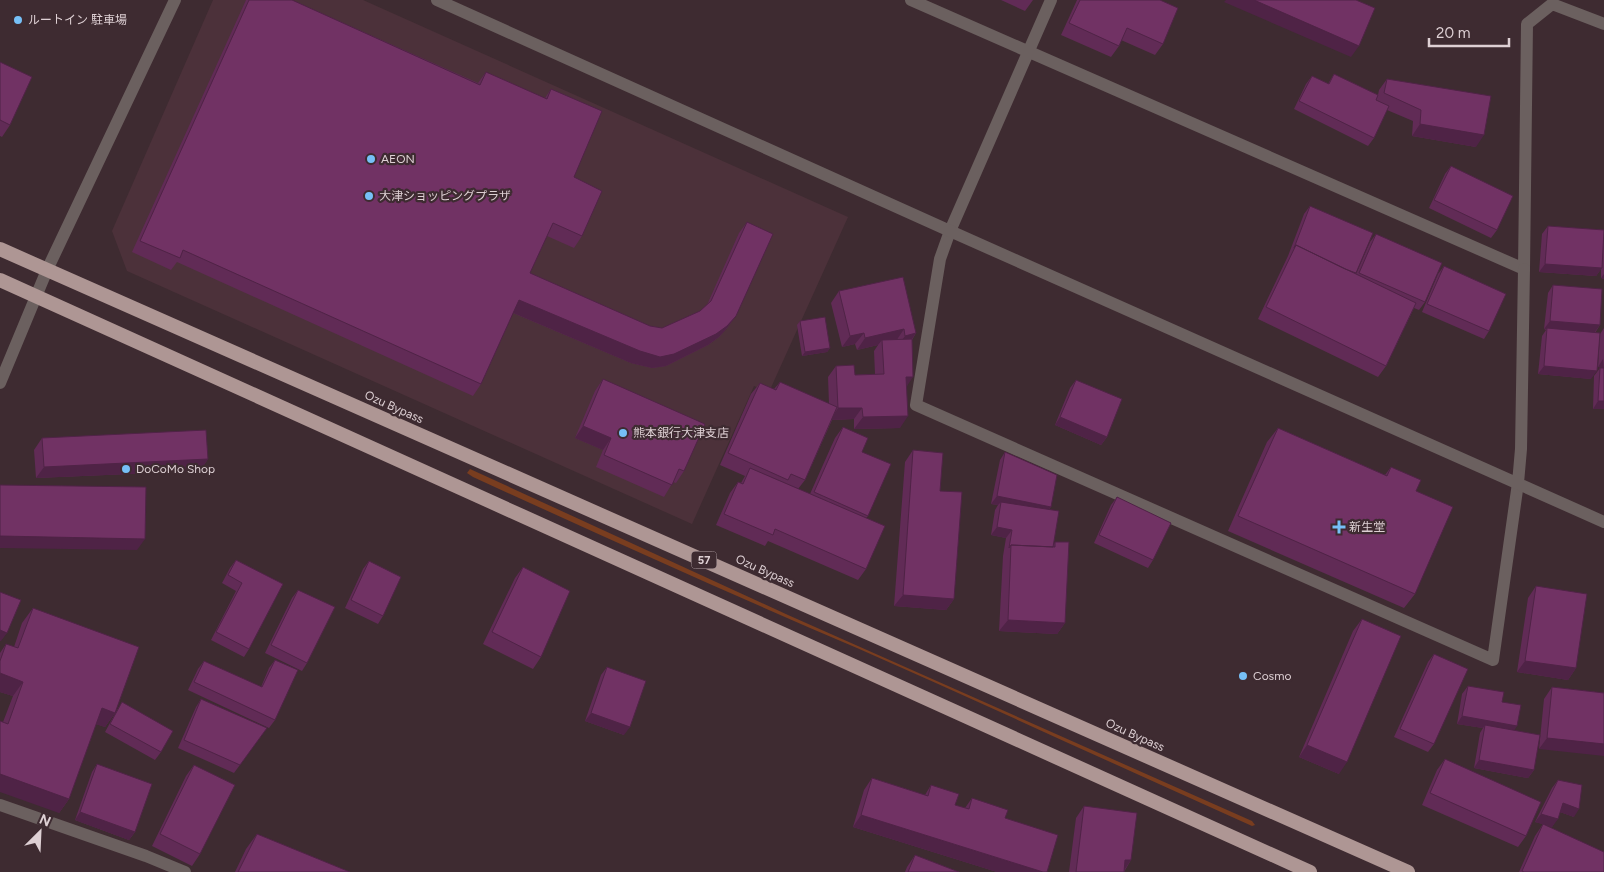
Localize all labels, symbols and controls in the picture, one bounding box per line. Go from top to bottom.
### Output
place label: ルートイン 駐車場 [28,13,127,27]
marker: ルートイン 駐車場 [12,14,24,26]
scale bar [1429,15,1509,47]
text: 20 m [1436,24,1470,42]
place label: AEON [381,152,415,166]
marker: AEON [365,153,377,165]
place label: 大津ショッピングプラザ [379,189,511,203]
marker: 大津ショッピングプラザ [363,190,375,202]
street label: Ozu Bypass [362,388,426,426]
place label: 熊本銀行大津支店 [633,426,729,440]
marker: 熊本銀行大津支店 [617,427,629,439]
place label: DoCoMo Shop [136,462,215,476]
marker: DoCoMo Shop [120,463,132,475]
place label: 新生堂 [1349,520,1385,534]
marker: 新生堂 [1333,521,1345,533]
road number: 57 [692,552,716,568]
street label: Ozu Bypass [733,552,797,590]
place label: Cosmo [1253,669,1291,683]
marker: Cosmo [1237,670,1249,682]
street label: Ozu Bypass [1103,716,1167,754]
north arrow [15,807,65,857]
text: N [37,811,53,831]

